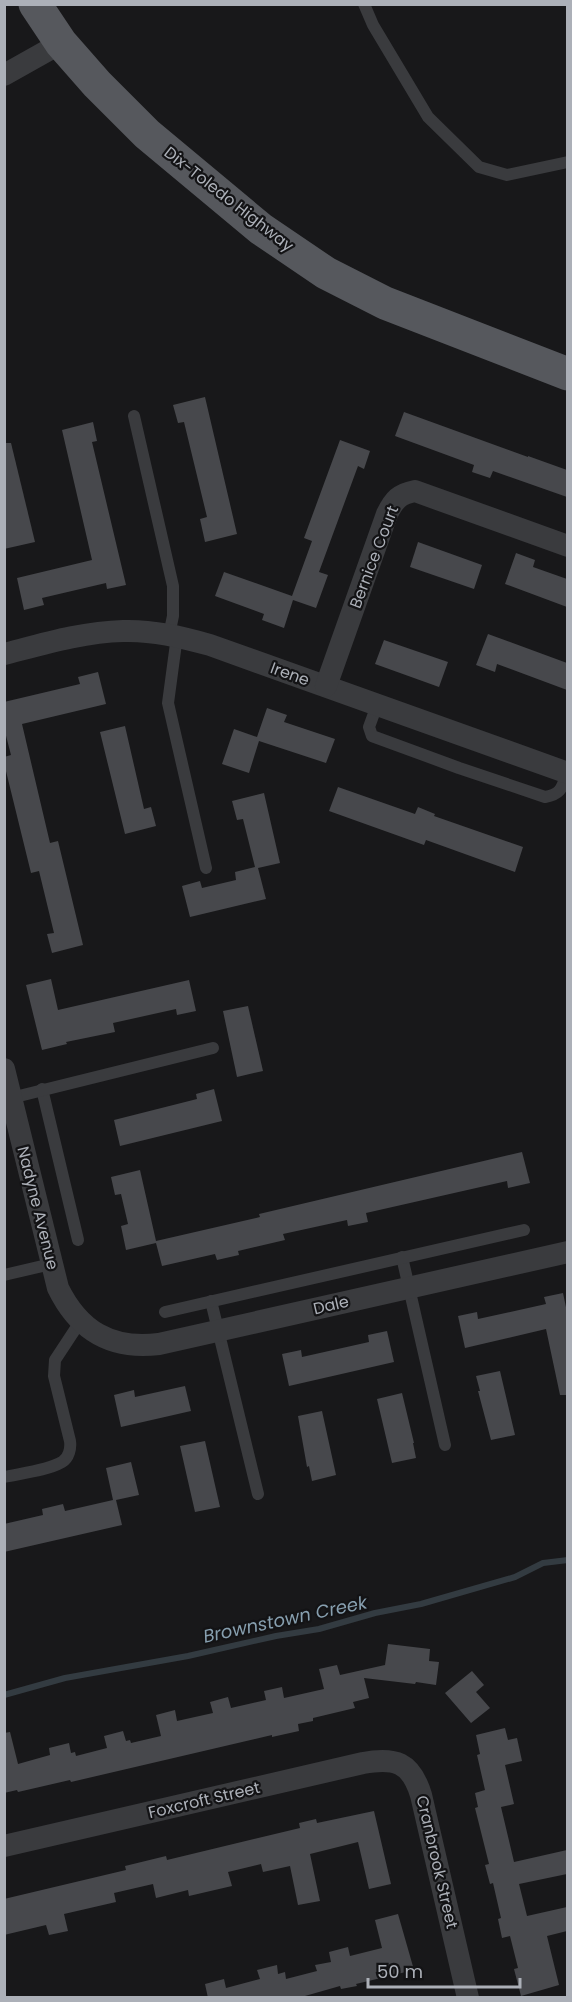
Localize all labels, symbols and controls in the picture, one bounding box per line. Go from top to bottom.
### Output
street label: Dix-Toledo Highway [159,141,299,257]
street label: Bernice Court [344,502,404,612]
street label: Irene [267,656,313,692]
street label: Nadyne Avenue [12,1144,64,1272]
street label: Dale [311,1290,351,1320]
water label: Brownstown Creek [201,1589,370,1649]
street label: Foxcroft Street [146,1776,262,1824]
street label: Cranbrook Street [410,1793,464,1931]
scale bar [368,1951,520,1989]
text: 50 m [377,1959,423,1984]

